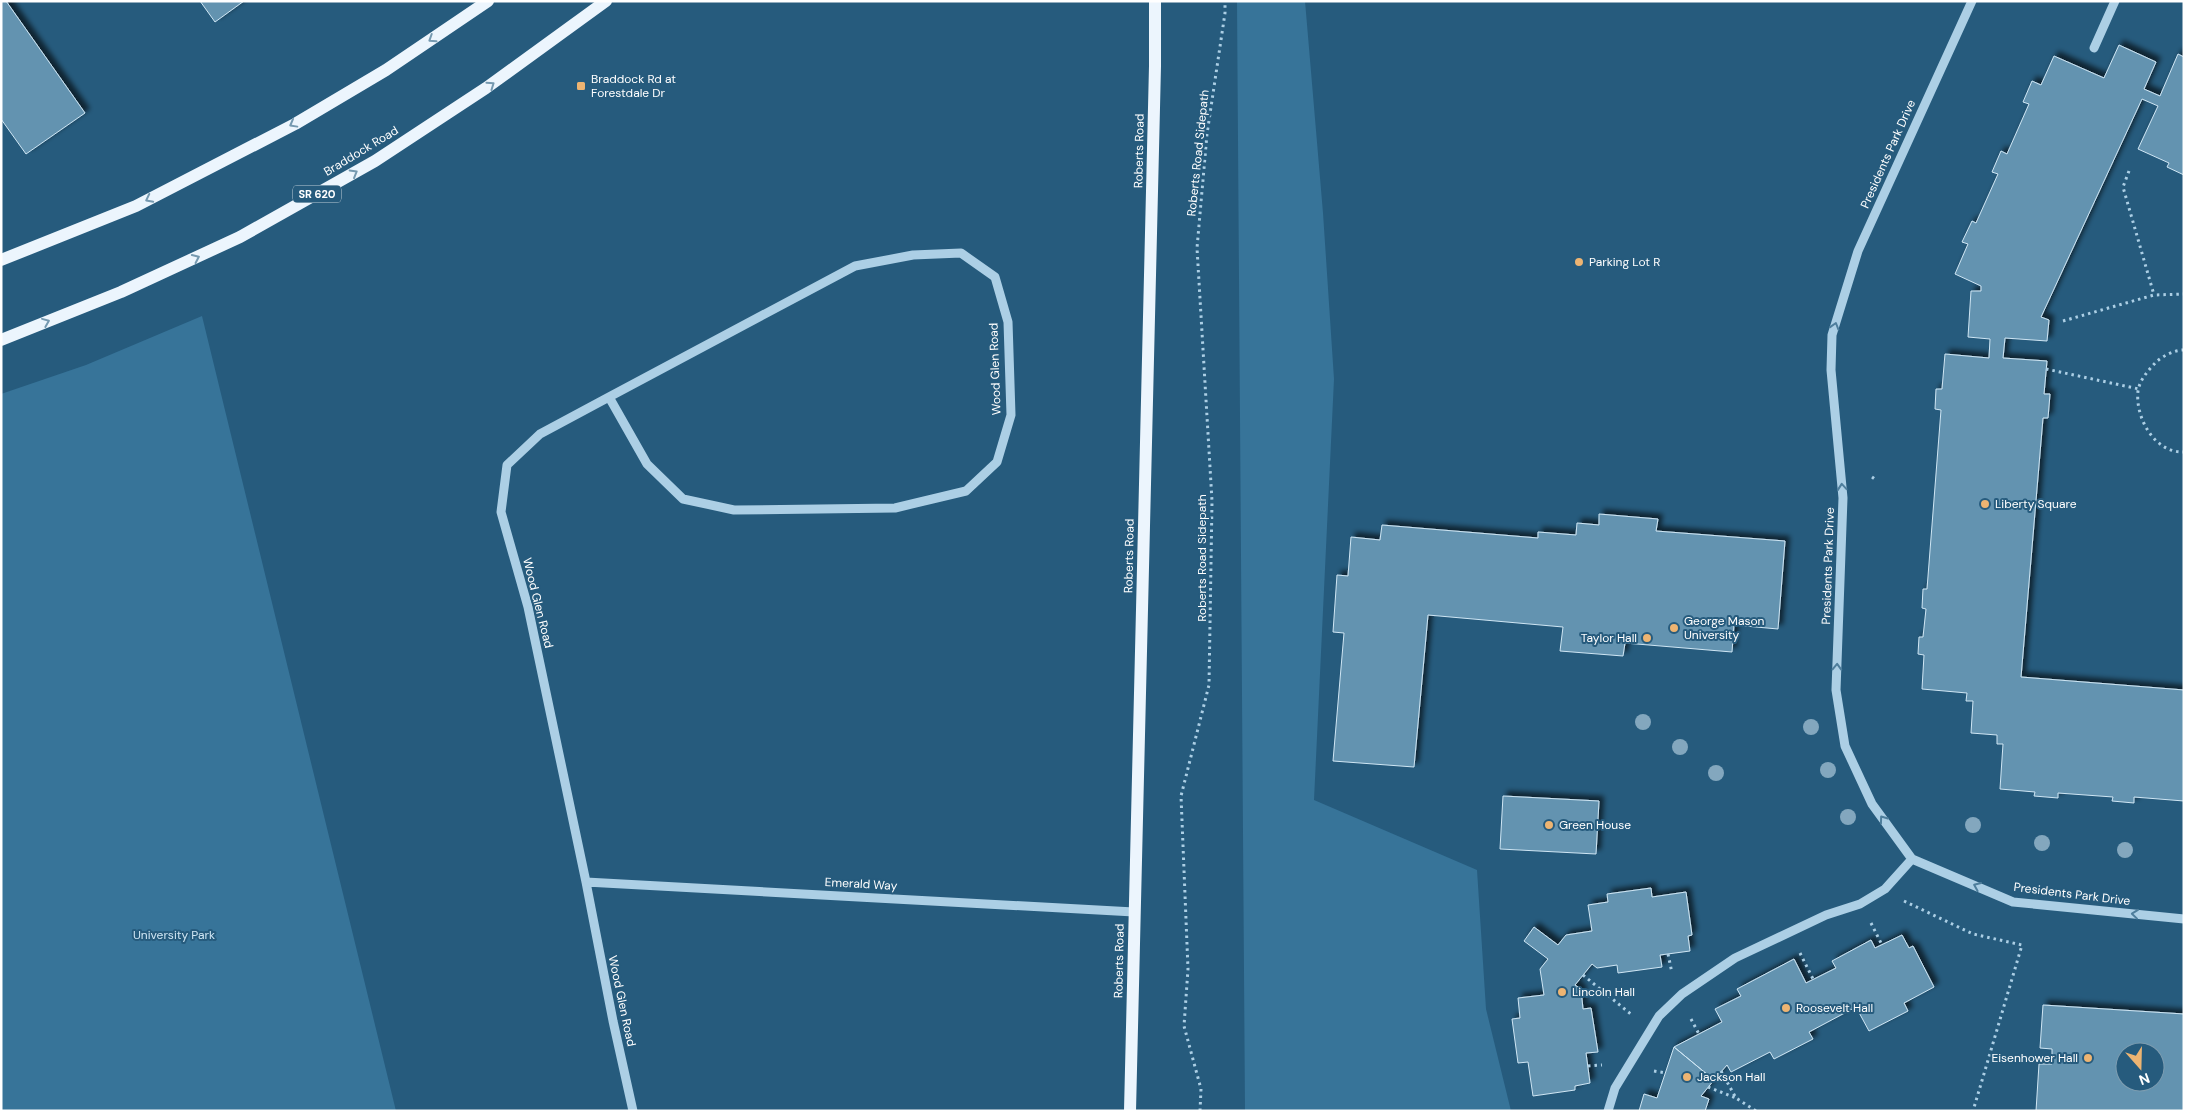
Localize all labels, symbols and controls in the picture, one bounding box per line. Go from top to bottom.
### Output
one-way arrow [428,33,437,43]
place label: Braddock Rd at Forestdale Dr [591,71,676,101]
marker: Braddock Rd at Forestdale Dr [575,80,587,92]
one-way arrow [485,82,495,91]
street label: Roberts Road Sidepath [1183,89,1213,217]
street label: Presidents Park Drive [1857,97,1919,211]
street label: Roberts Road [1130,114,1148,188]
one-way arrow [290,118,299,128]
street label: Braddock Road [321,122,401,180]
one-way arrow [349,169,358,179]
road number: SR 620 [293,185,341,202]
one-way arrow [145,193,154,203]
one-way arrow [191,253,200,264]
place label: Parking Lot R [1589,254,1660,270]
marker: Parking Lot R [1573,256,1585,268]
one-way arrow [42,318,50,328]
street label: Wood Glen Road [985,322,1005,416]
one-way arrow [1830,322,1840,330]
one-way arrow [1836,483,1847,491]
street label: Roberts Road Sidepath [1194,494,1210,622]
place label: Liberty Square [1995,496,2077,512]
marker: Liberty Square [1979,498,1991,510]
street label: Presidents Park Drive [1818,507,1838,625]
street label: Roberts Road [1120,519,1138,593]
street label: Wood Glen Road [519,556,557,650]
place label: George Mason University [1684,613,1765,643]
marker: George Mason University [1668,622,1680,634]
place label: Taylor Hall [1581,630,1637,646]
marker: Taylor Hall [1641,632,1653,644]
one-way arrow [1832,663,1842,671]
one-way arrow [1880,815,1889,825]
place label: Green House [1559,817,1631,833]
marker: Green House [1543,819,1555,831]
street label: Emerald Way [824,874,898,894]
street label: Presidents Park Drive [2013,879,2131,909]
one-way arrow [1973,882,1982,893]
one-way arrow [2131,909,2139,920]
street label: Roberts Road [1110,924,1128,998]
park label: University Park [133,927,215,943]
street label: Wood Glen Road [605,954,639,1048]
place label: Lincoln Hall [1572,984,1635,1000]
marker: Lincoln Hall [1556,986,1568,998]
place label: Roosevelt Hall [1796,1000,1873,1016]
marker: Roosevelt Hall [1780,1002,1792,1014]
north arrow [2115,1042,2165,1092]
place label: Eisenhower Hall [1991,1050,2078,1066]
marker: Eisenhower Hall [2082,1052,2094,1064]
place label: Jackson Hall [1697,1069,1765,1085]
text: N [2137,1069,2152,1089]
marker: Jackson Hall [1681,1071,1693,1083]

